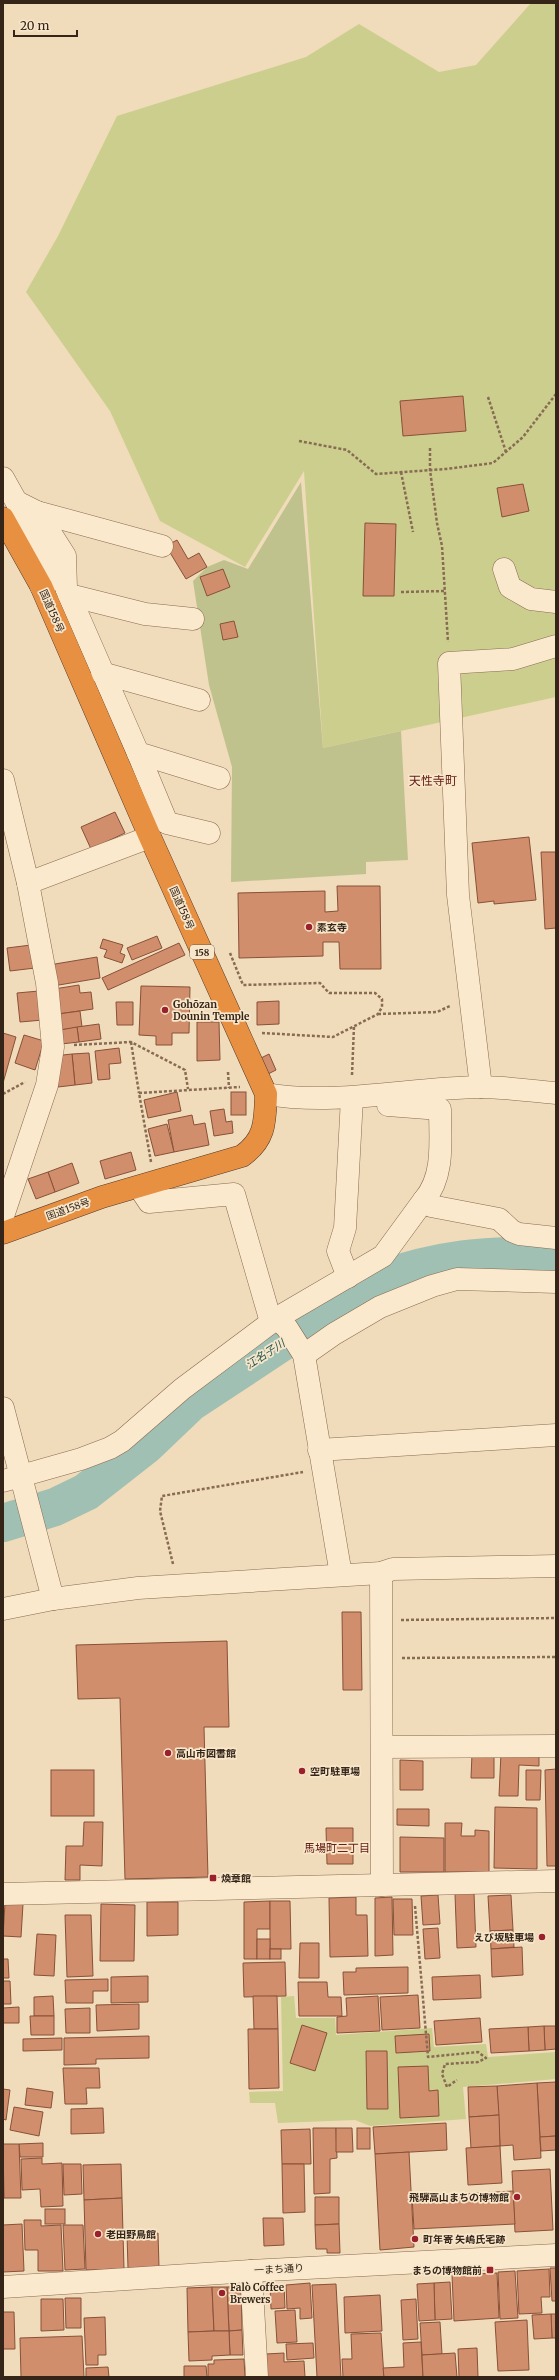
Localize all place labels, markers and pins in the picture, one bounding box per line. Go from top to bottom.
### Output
place label: 素玄寺 [317,921,347,934]
marker: 素玄寺 [304,922,314,932]
place label: Gohōzan Dounin Temple [173,998,250,1023]
marker: Gohōzan Dounin Temple [160,1005,170,1015]
place label: 高山市図書館 [176,1747,236,1760]
marker: 高山市図書館 [163,1748,173,1758]
place label: 空町駐車場 [310,1765,360,1778]
marker: 空町駐車場 [297,1766,307,1776]
place label: 煥章館 [221,1872,251,1885]
marker: 煥章館 [208,1873,218,1883]
place label: えび坂駐車場 [474,1931,534,1944]
marker: えび坂駐車場 [537,1932,547,1942]
place label: 飛騨高山まちの博物館 [409,2191,509,2204]
marker: 飛騨高山まちの博物館 [512,2192,522,2202]
place label: 老田野鳥館 [106,2228,156,2241]
marker: 老田野鳥館 [93,2229,103,2239]
place label: 町年寄 矢嶋氏宅跡 [423,2233,505,2246]
marker: 町年寄 矢嶋氏宅跡 [410,2234,420,2244]
place label: まちの博物館前 [412,2264,482,2277]
marker: まちの博物館前 [485,2265,495,2275]
place label: Falò Coffee Brewers [230,2281,285,2306]
marker: Falò Coffee Brewers [217,2288,227,2298]

